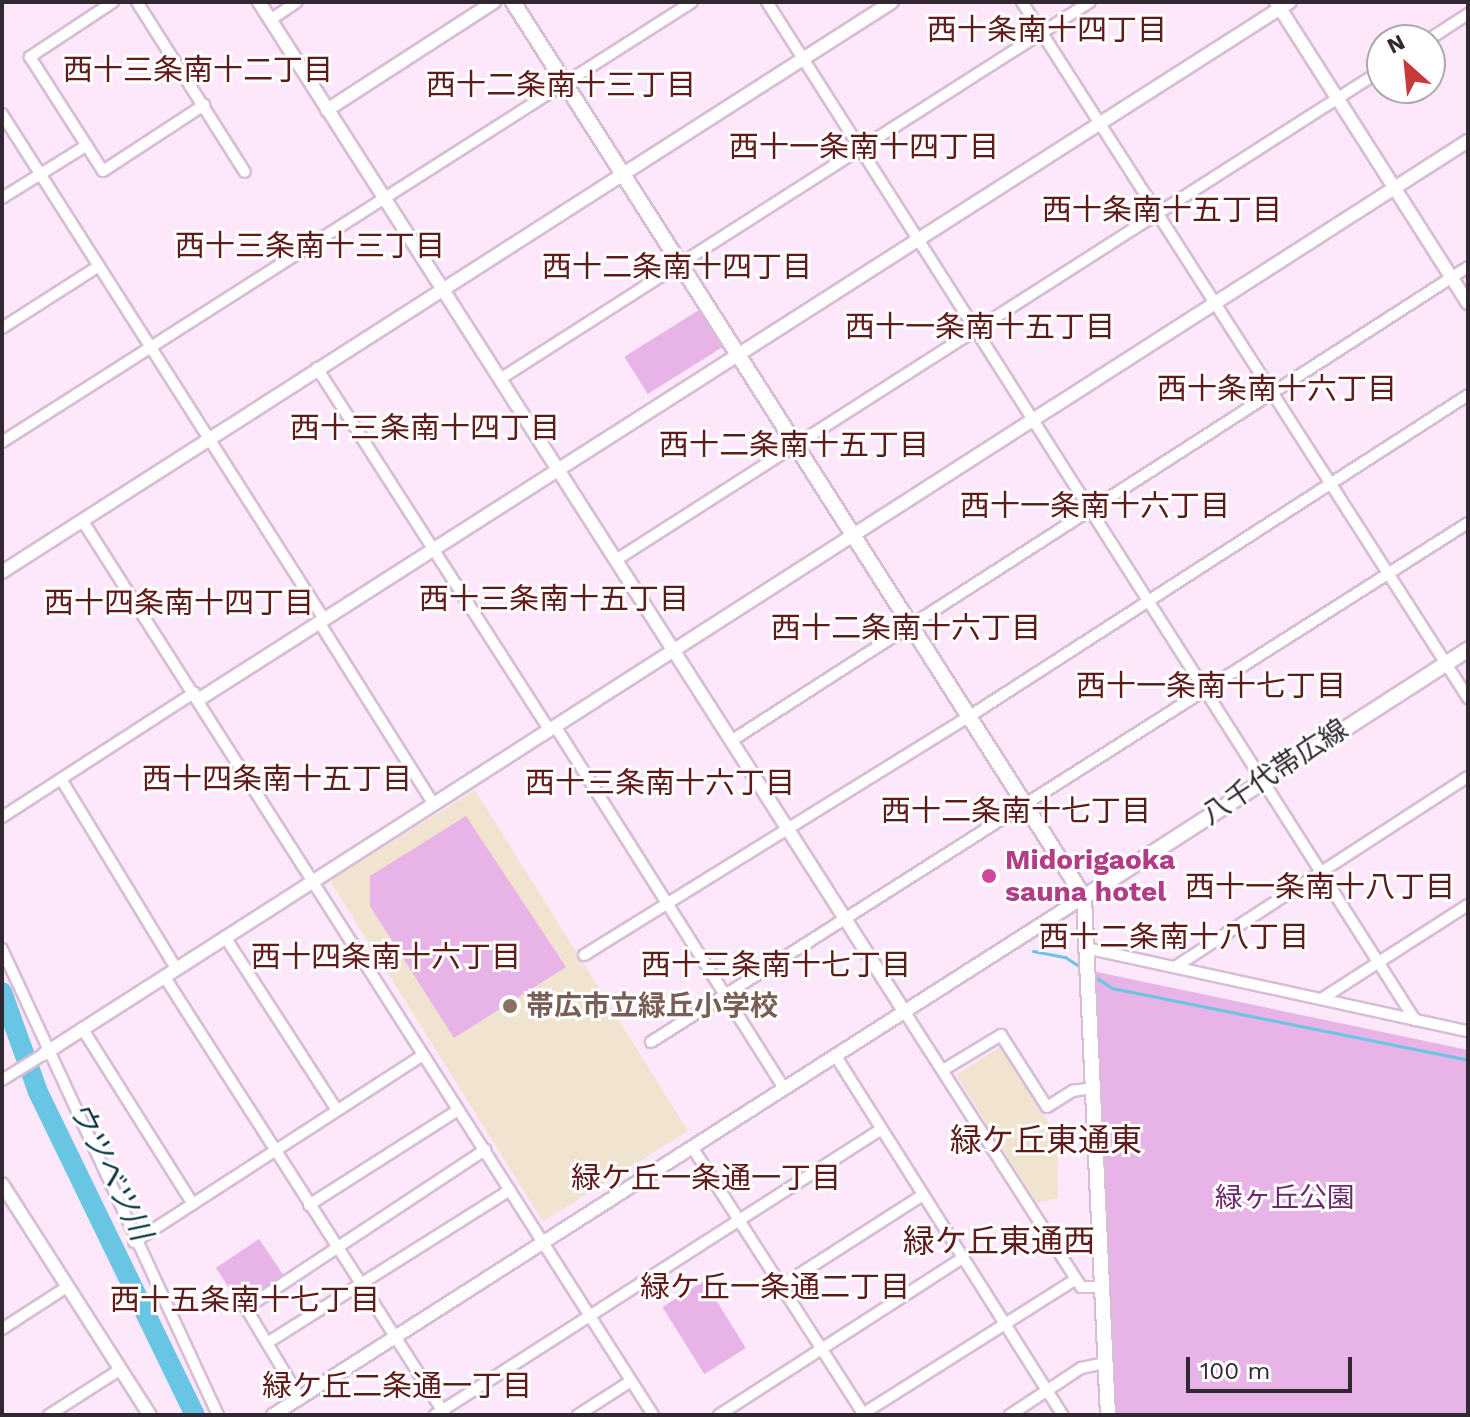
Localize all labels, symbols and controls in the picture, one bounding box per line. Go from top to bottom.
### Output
district label: 西十条南十四丁目 [927,12,1167,48]
north arrow [1366,24,1446,104]
text: N [1383,29,1409,59]
district label: 西十三条南十二丁目 [63,52,333,88]
district label: 西十二条南十三丁目 [426,67,696,103]
district label: 西十一条南十四丁目 [729,129,999,165]
district label: 西十条南十五丁目 [1042,192,1282,228]
district label: 西十三条南十三丁目 [175,228,445,264]
district label: 西十二条南十四丁目 [542,249,812,285]
district label: 西十一条南十五丁目 [845,309,1115,345]
district label: 西十条南十六丁目 [1157,371,1397,407]
district label: 西十三条南十四丁目 [290,410,560,446]
district label: 西十二条南十五丁目 [659,427,929,463]
district label: 西十一条南十六丁目 [960,488,1230,524]
district label: 西十三条南十五丁目 [419,581,689,617]
district label: 西十四条南十四丁目 [44,585,314,621]
district label: 西十二条南十六丁目 [771,610,1041,646]
district label: 西十一条南十七丁目 [1076,668,1346,704]
street label: 八千代帯広線 [1195,712,1355,832]
district label: 西十四条南十五丁目 [142,761,412,797]
district label: 西十三条南十六丁目 [525,765,795,801]
district label: 西十二条南十七丁目 [881,793,1151,829]
place label: Midorigaoka sauna hotel [1005,843,1175,909]
marker: Midorigaoka sauna hotel [980,867,998,885]
district label: 西十一条南十八丁目 [1185,869,1455,905]
district label: 西十二条南十八丁目 [1039,919,1309,955]
district label: 西十四条南十六丁目 [251,939,521,975]
district label: 西十三条南十七丁目 [641,947,911,983]
place label: 帯広市立緑丘小学校 [526,989,778,1023]
marker: 帯広市立緑丘小学校 [501,997,519,1015]
water label: ウツベツ川 [61,1096,159,1246]
district label: 緑ケ丘東通東 [950,1121,1142,1159]
district label: 緑ケ丘一条通一丁目 [571,1160,841,1196]
park label: 緑ヶ丘公園 [1215,1181,1355,1215]
district label: 緑ケ丘東通西 [903,1222,1095,1260]
district label: 緑ケ丘一条通二丁目 [640,1269,910,1305]
district label: 西十五条南十七丁目 [110,1282,380,1318]
scale bar [1190,1341,1356,1391]
text: 100 m [1200,1357,1270,1385]
district label: 緑ケ丘二条通一丁目 [262,1368,532,1404]

